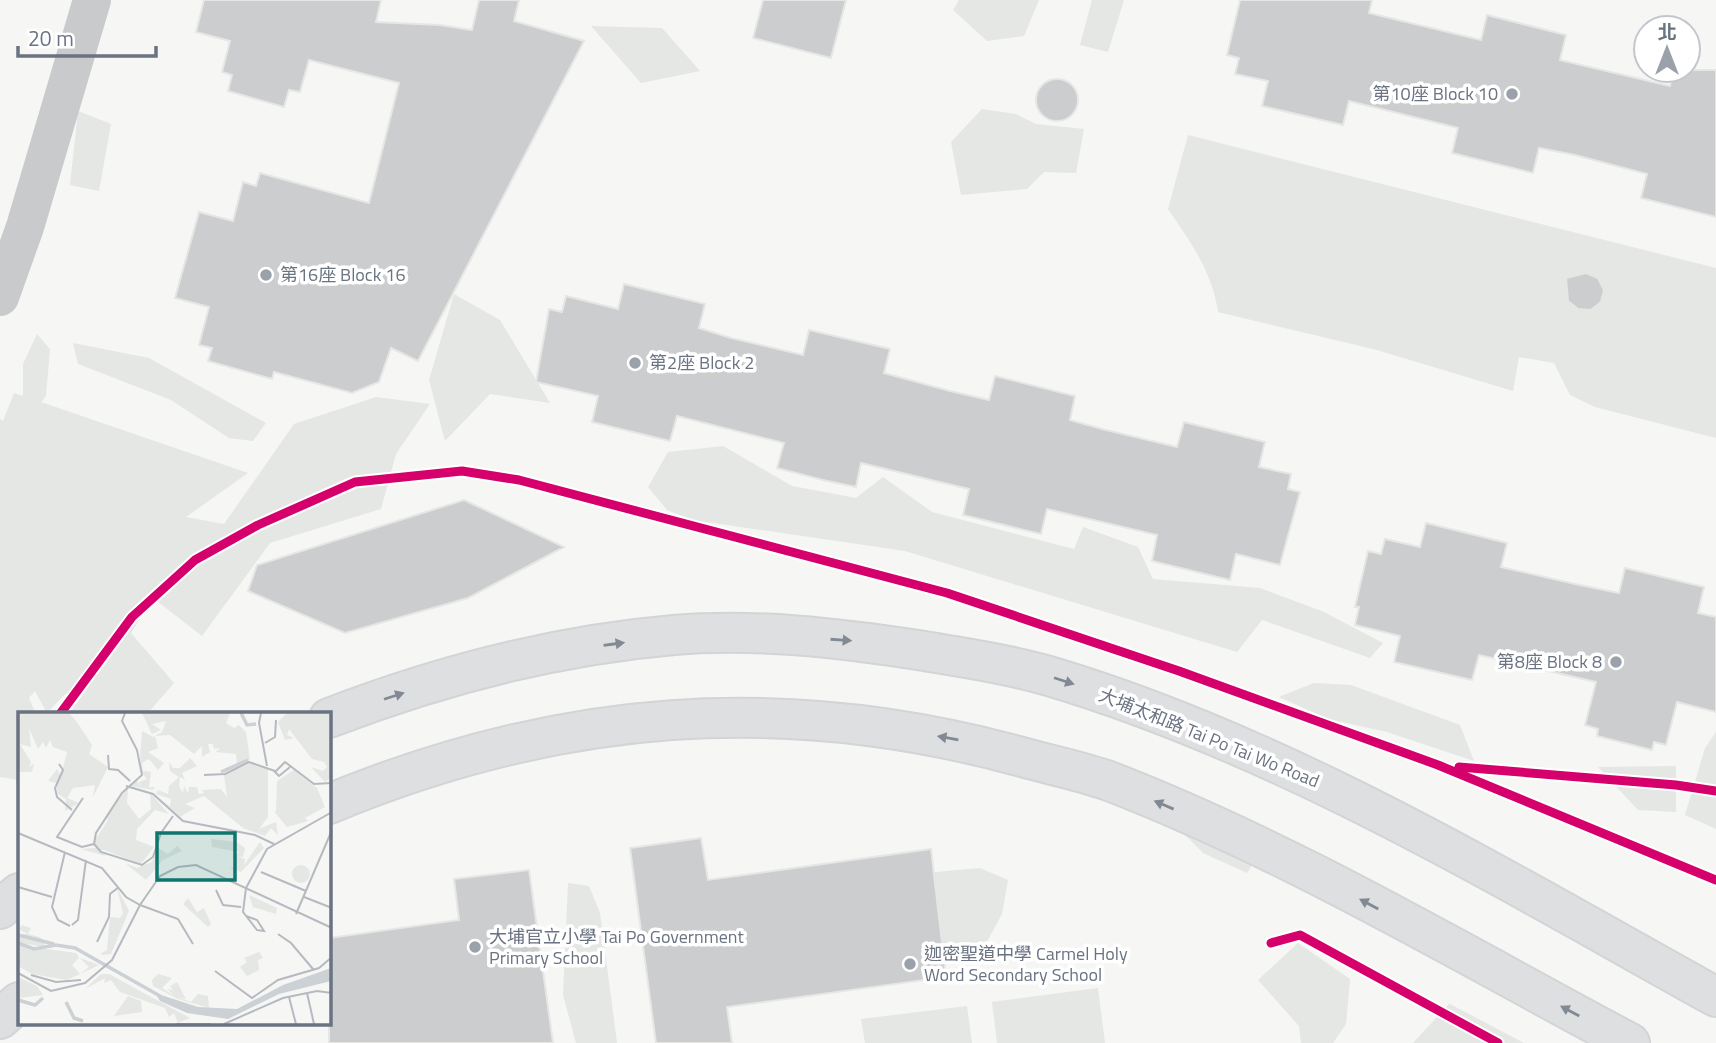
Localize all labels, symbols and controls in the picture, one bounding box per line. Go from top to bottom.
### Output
scale bar [18,14,156,58]
north arrow [1632,14,1702,84]
text: 北 [1657,17,1677,46]
text: 20 m [28,22,74,54]
place label: 第10座 Block 10 [1373,80,1498,107]
marker: 第10座 Block 10 [1504,86,1520,102]
place label: 第16座 Block 16 [280,261,405,288]
marker: 第16座 Block 16 [258,267,274,283]
place label: 第2座 Block 2 [649,349,754,376]
marker: 第2座 Block 2 [627,355,643,371]
one-way arrow [830,635,852,646]
one-way arrow [604,638,626,649]
place label: 第8座 Block 8 [1497,648,1602,675]
marker: 第8座 Block 8 [1608,654,1624,670]
one-way arrow [1054,676,1075,687]
street label: 大埔太和路 Tai Po Tai Wo Road [1095,681,1323,794]
one-way arrow [383,690,404,701]
inset map [18,712,331,1026]
one-way arrow [937,732,959,743]
one-way arrow [1154,800,1175,811]
one-way arrow [1360,898,1379,910]
place label: 大埔官立小學 Tai Po Government Primary School [489,923,744,971]
marker: 大埔官立小學 Tai Po Government Primary School [467,939,483,955]
place label: 迦密聖道中學 Carmel Holy Word Secondary School [924,940,1128,988]
marker: 迦密聖道中學 Carmel Holy Word Secondary School [902,956,918,972]
one-way arrow [1560,1005,1580,1017]

